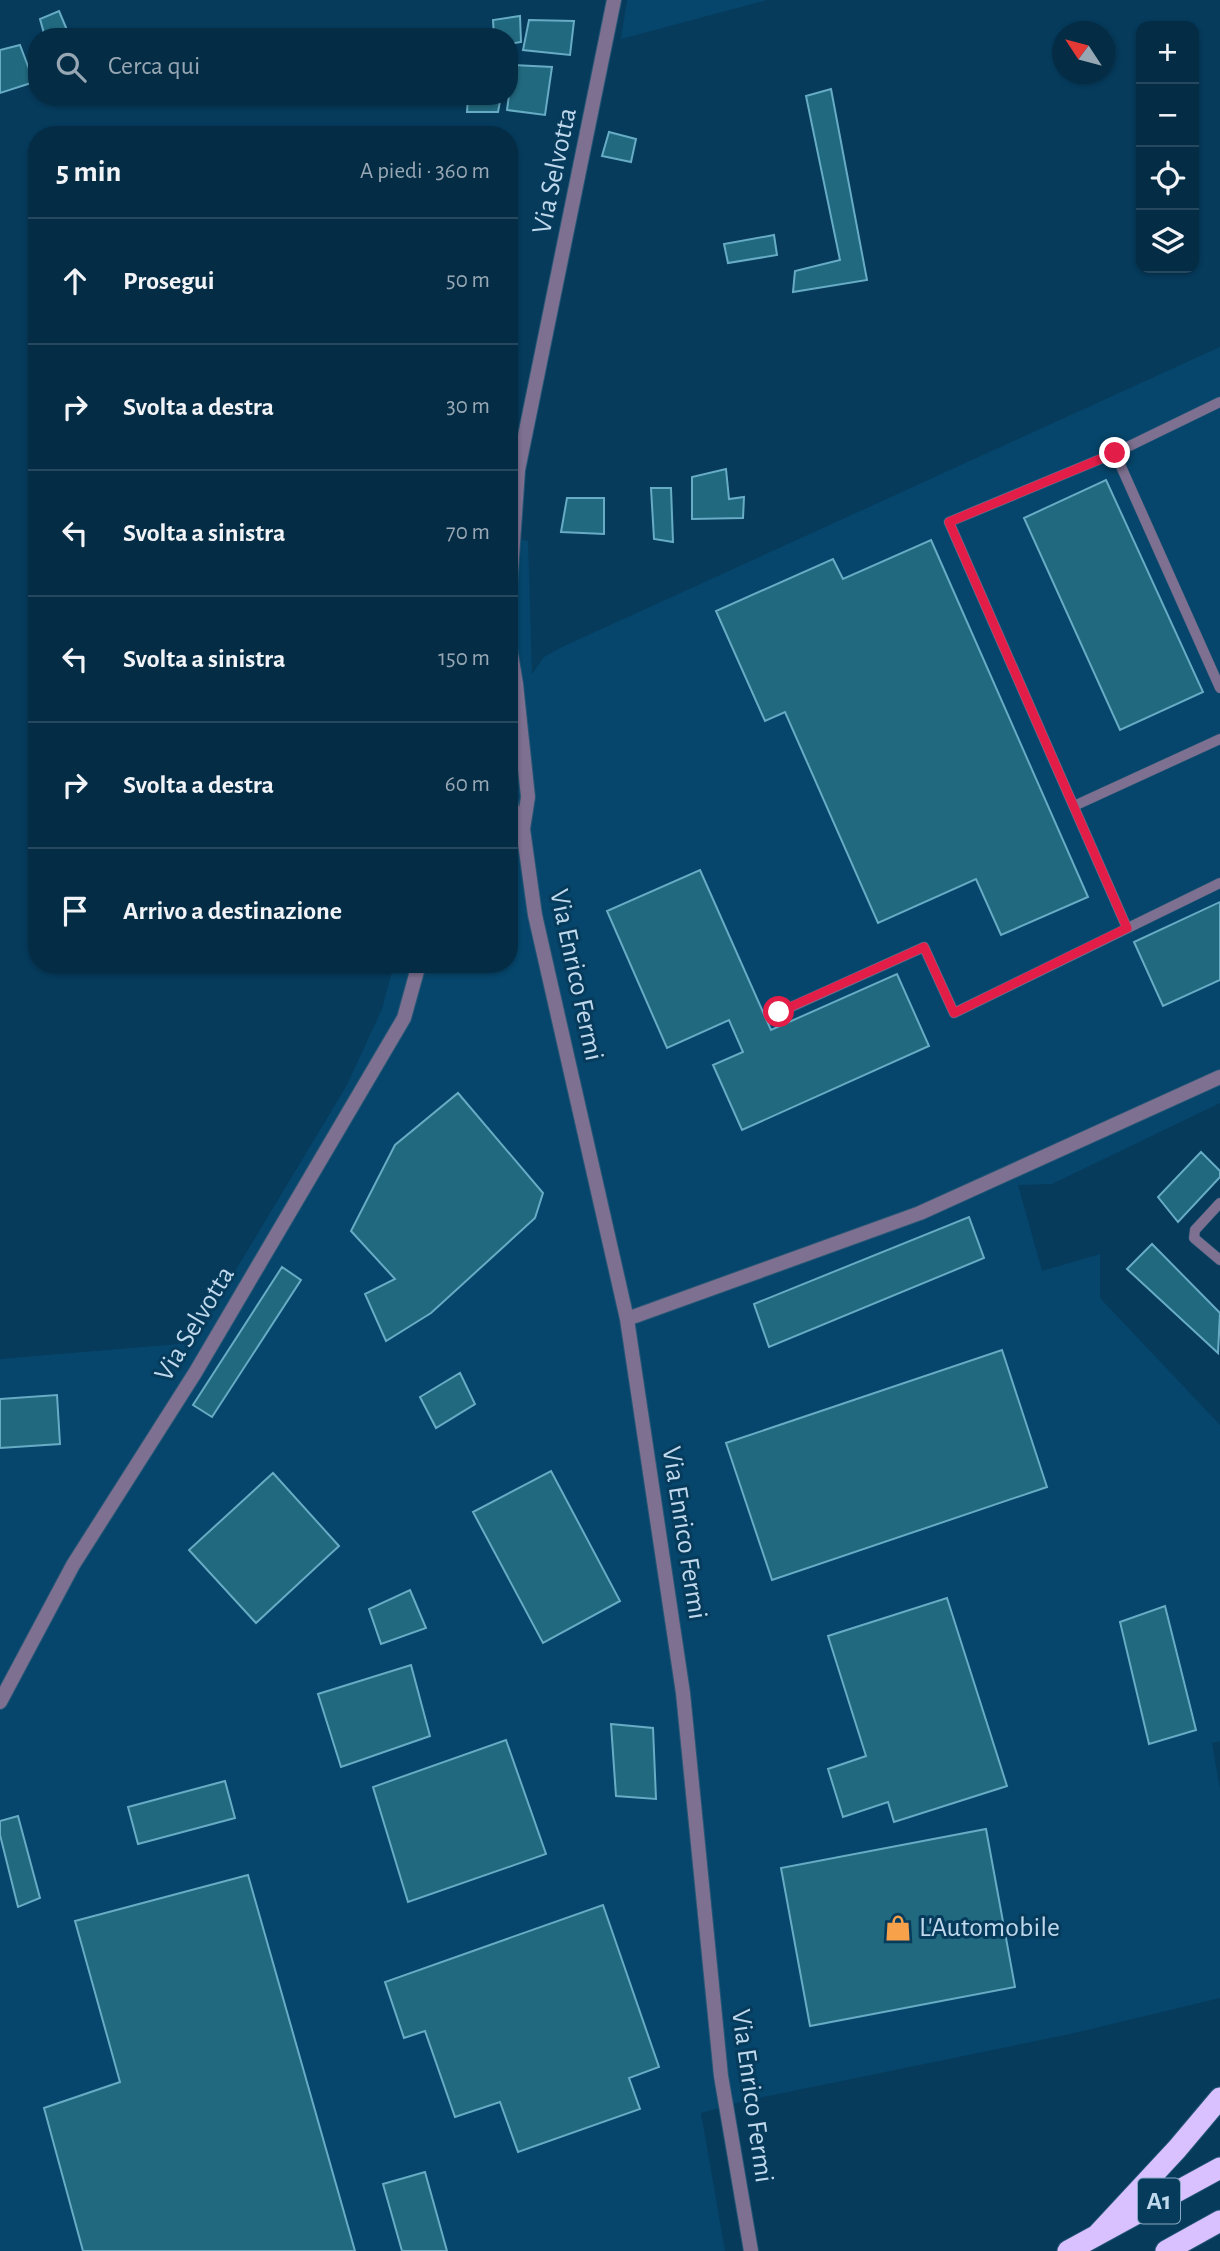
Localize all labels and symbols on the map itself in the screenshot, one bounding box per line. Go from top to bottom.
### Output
north arrow [1052,21,1115,84]
street label: Via Selvotta [528,105,582,237]
route end [1099,437,1130,468]
street label: Via Enrico Fermi [544,887,608,1063]
route start [763,996,794,1027]
street label: Via Selvotta [150,1262,240,1386]
street label: Via Enrico Fermi [657,1445,711,1621]
shop icon: L'Automobile [883,1913,913,1943]
place label: L'Automobile [919,1914,1060,1942]
street label: Via Enrico Fermi [726,2008,778,2184]
road number: A1 [1138,2178,1180,2224]

